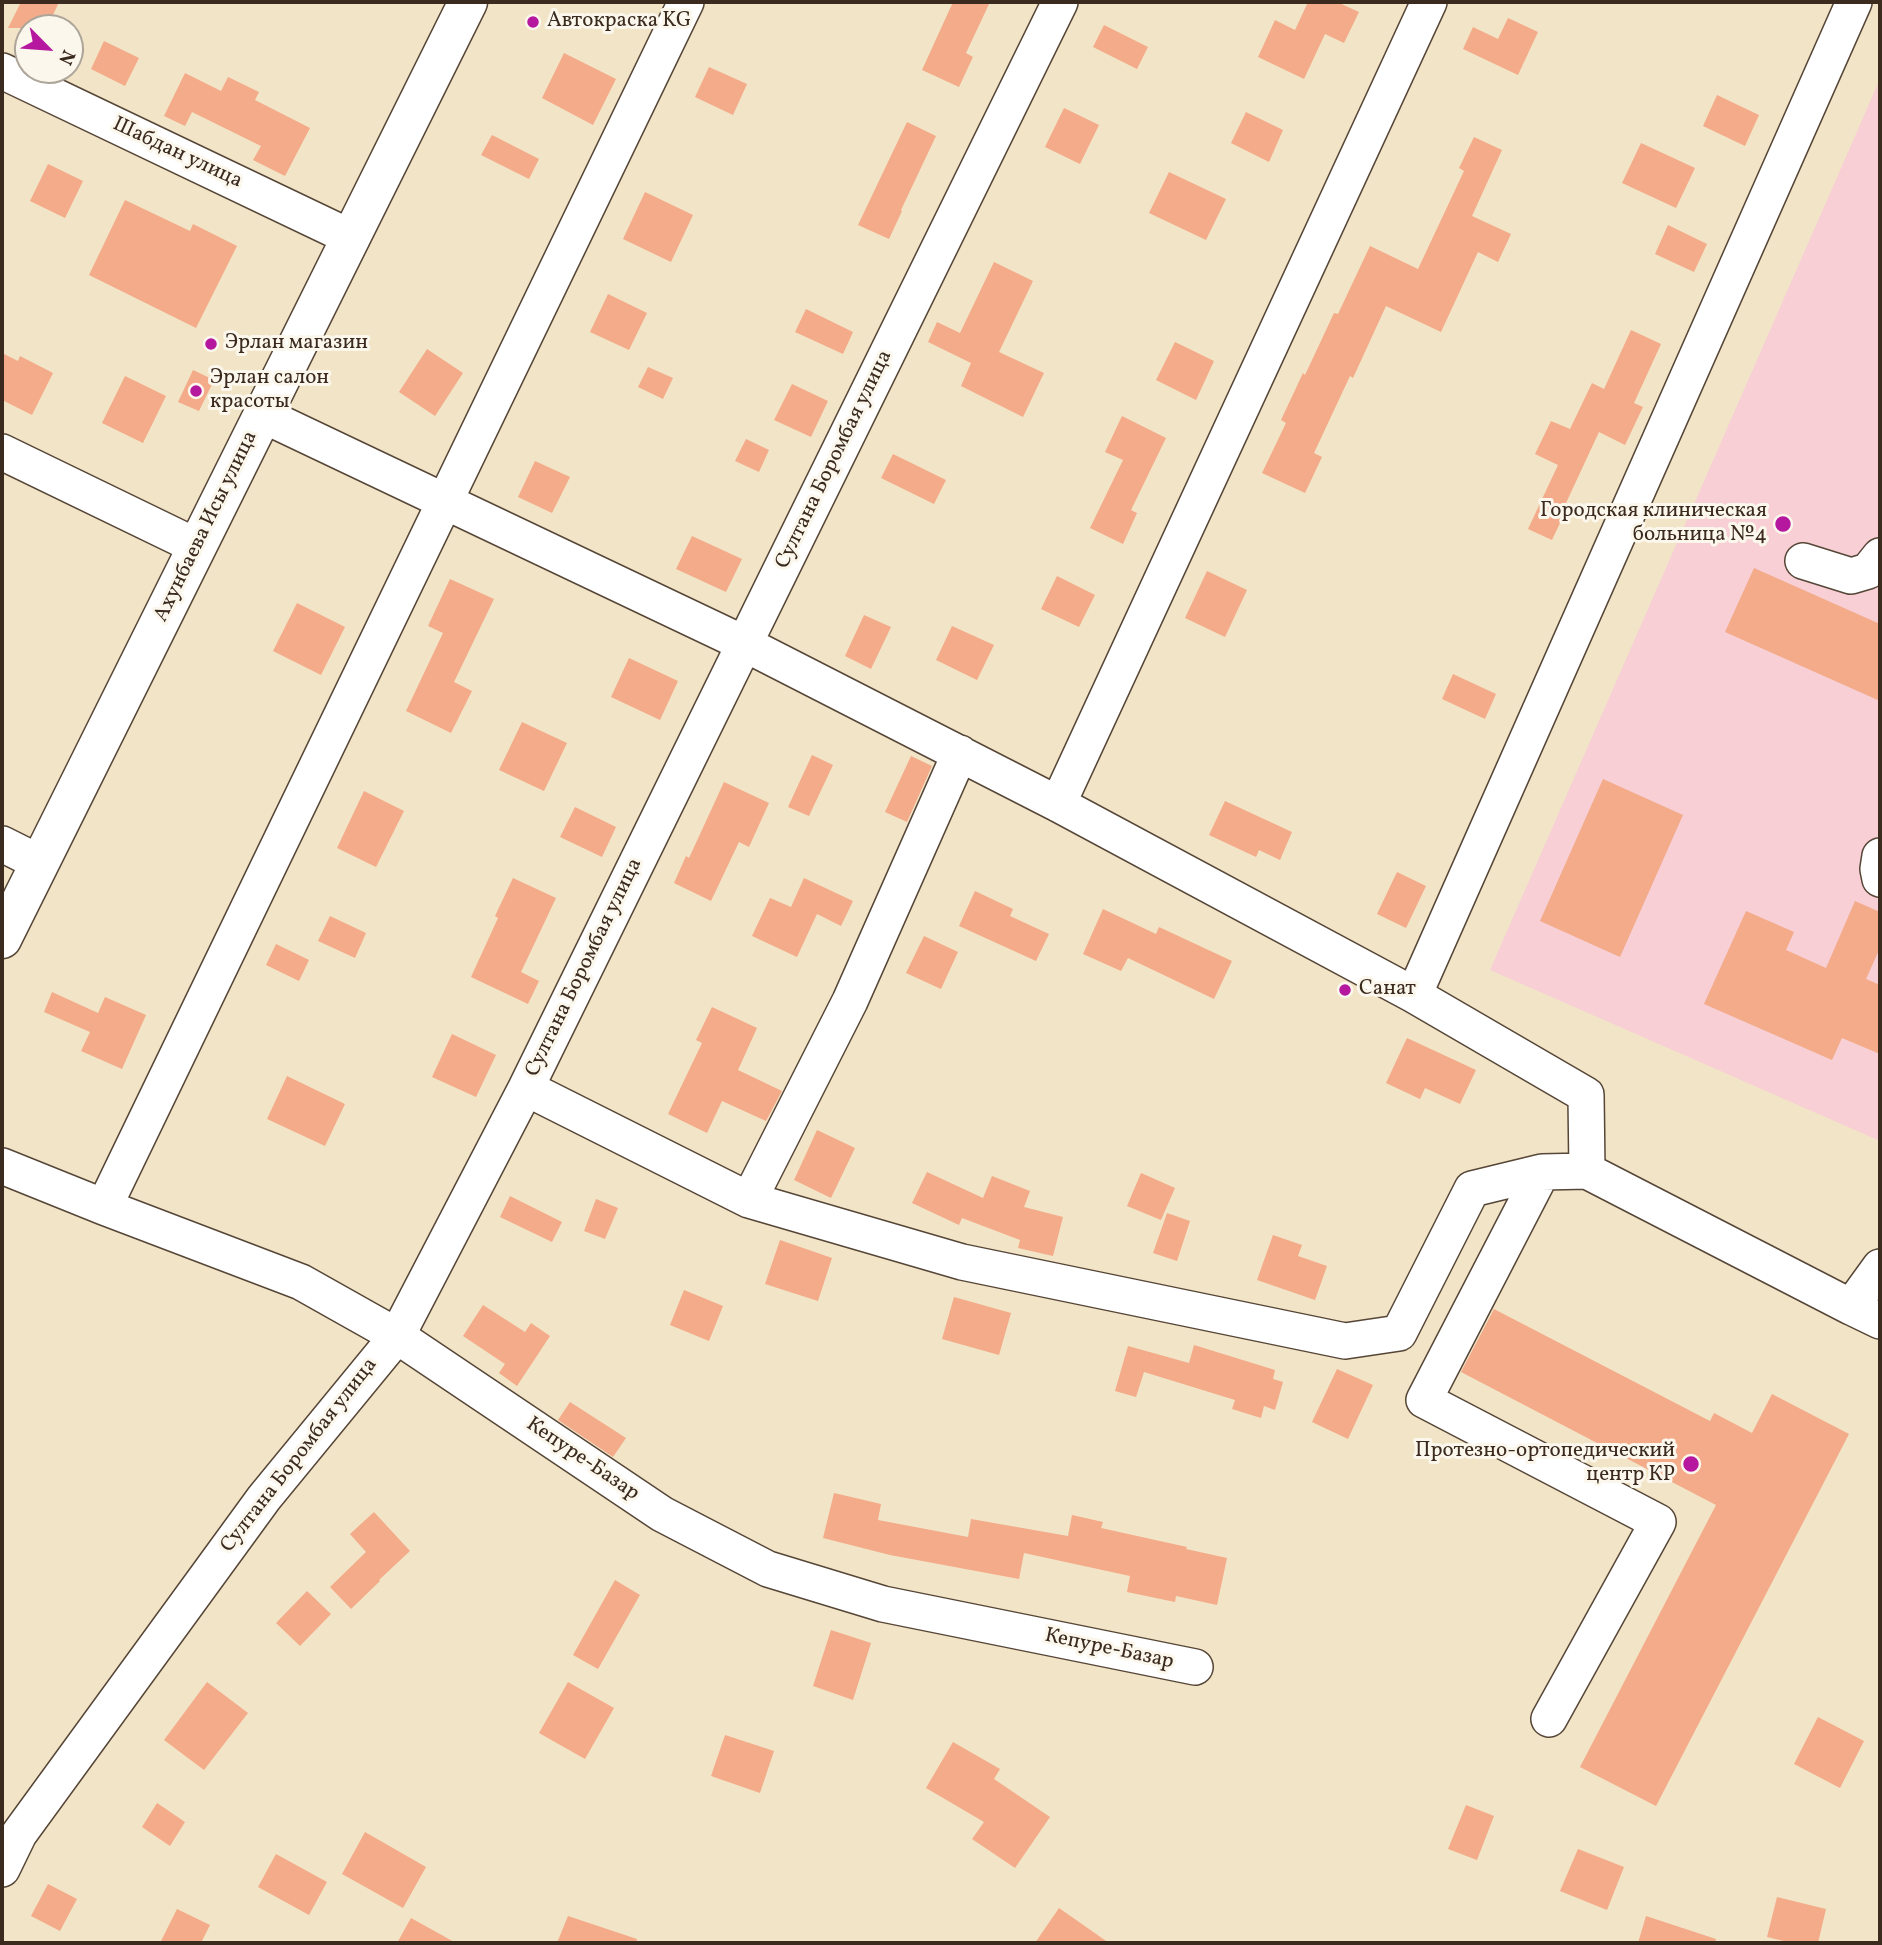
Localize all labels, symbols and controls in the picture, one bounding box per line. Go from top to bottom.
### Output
place label: Автокраска KG [547,9,691,35]
north arrow [14,14,84,84]
marker: Автокраска KG [525,14,541,30]
text: N [52,45,81,69]
street label: Шабдан улица [108,113,246,195]
place label: Эрлан магазин [225,331,368,357]
marker: Эрлан магазин [203,336,219,352]
street label: Султана Боромбая улица [771,347,899,573]
place label: Эрлан салон красоты [210,366,329,416]
marker: Эрлан салон красоты [188,383,204,399]
street label: Ахунбаева Исы улица [150,427,264,627]
place label: Городская клиническая больница №4 [1540,499,1767,549]
marker: Городская клиническая больница №4 [1773,514,1793,534]
street label: Султана Боромбая улица [521,855,649,1081]
place label: Санат [1359,977,1416,1003]
marker: Санат [1337,982,1353,998]
street label: Султана Боромбая улица [216,1354,384,1558]
street label: Кепуре-Базар [521,1413,643,1507]
place label: Протезно-ортопедический центр КР [1415,1439,1675,1489]
marker: Протезно-ортопедический центр КР [1681,1454,1701,1474]
street label: Кепуре-Базар [1042,1624,1176,1676]

